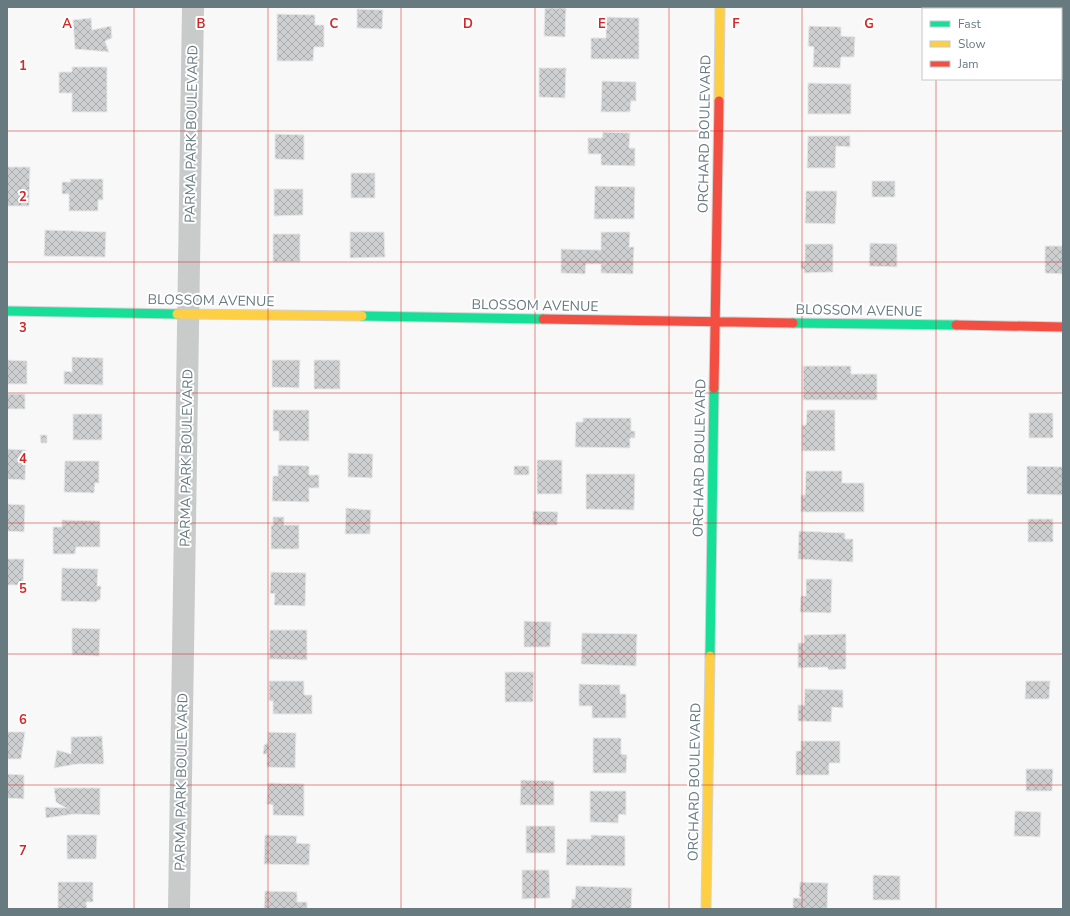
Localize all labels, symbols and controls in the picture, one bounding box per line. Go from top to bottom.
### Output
legend [922,8,1062,80]
text: A [62,15,72,33]
text: B [197,15,206,33]
text: C [330,15,339,33]
text: D [463,15,473,33]
text: E [598,15,606,33]
text: F [732,15,740,33]
text: G [864,15,874,33]
text: Fast [958,16,981,32]
text: Slow [958,36,986,52]
street label: PARMA PARK BOULEVARD [180,45,203,223]
street label: ORCHARD BOULEVARD [694,55,715,213]
text: Jam [957,56,979,72]
text: 1 [19,57,27,75]
text: 2 [19,188,27,206]
street label: BLOSSOM AVENUE [147,290,275,311]
street label: BLOSSOM AVENUE [471,295,599,316]
street label: BLOSSOM AVENUE [795,300,923,321]
text: 3 [19,319,27,337]
street label: PARMA PARK BOULEVARD [175,369,198,547]
street label: ORCHARD BOULEVARD [689,379,710,537]
text: 4 [19,450,27,468]
text: 5 [19,580,27,598]
street label: PARMA PARK BOULEVARD [170,693,193,871]
street label: ORCHARD BOULEVARD [684,703,705,861]
text: 6 [19,711,27,729]
text: 7 [19,842,27,860]

